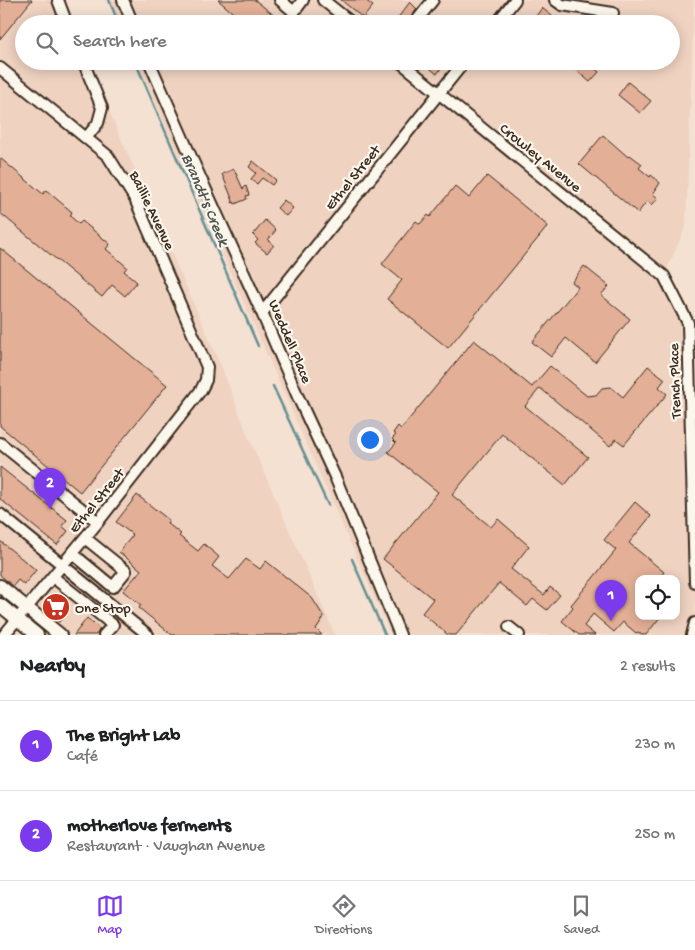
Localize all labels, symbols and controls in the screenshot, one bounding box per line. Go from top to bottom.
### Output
search box [15,15,680,70]
icon: search [33,29,61,57]
text: Search here [73,31,167,54]
street label: Crowley Avenue [495,120,584,197]
street label: Ethel Street [322,141,386,214]
water label: Brandt's Creek [176,152,232,251]
street label: Baillie Avenue [124,168,178,253]
street label: Weddell Place [264,297,315,386]
street label: Trench Place [666,343,686,420]
your location [357,427,383,453]
street label: Ethel Street [66,464,130,537]
pin: 2 [34,468,66,509]
map controls [635,575,680,620]
button: locate [635,575,680,620]
pin: 1 [595,580,627,621]
supermarket icon: One Stop [41,592,71,622]
place label: One Stop [75,600,131,618]
text: Nearby [20,655,85,680]
text: 2 results [620,658,675,677]
text: The Bright Lab [67,725,180,748]
text: 1 [33,736,39,755]
text: 230 m [635,736,675,755]
text: Café [67,748,98,767]
text: motherlove ferments [67,815,231,838]
text: 2 [32,826,40,845]
text: 250 m [635,826,675,845]
text: Restaurant · Vaughan Avenue [67,838,265,857]
tab: Map [96,892,124,939]
tab: Directions [315,892,372,939]
tab: Saved [563,892,599,939]

